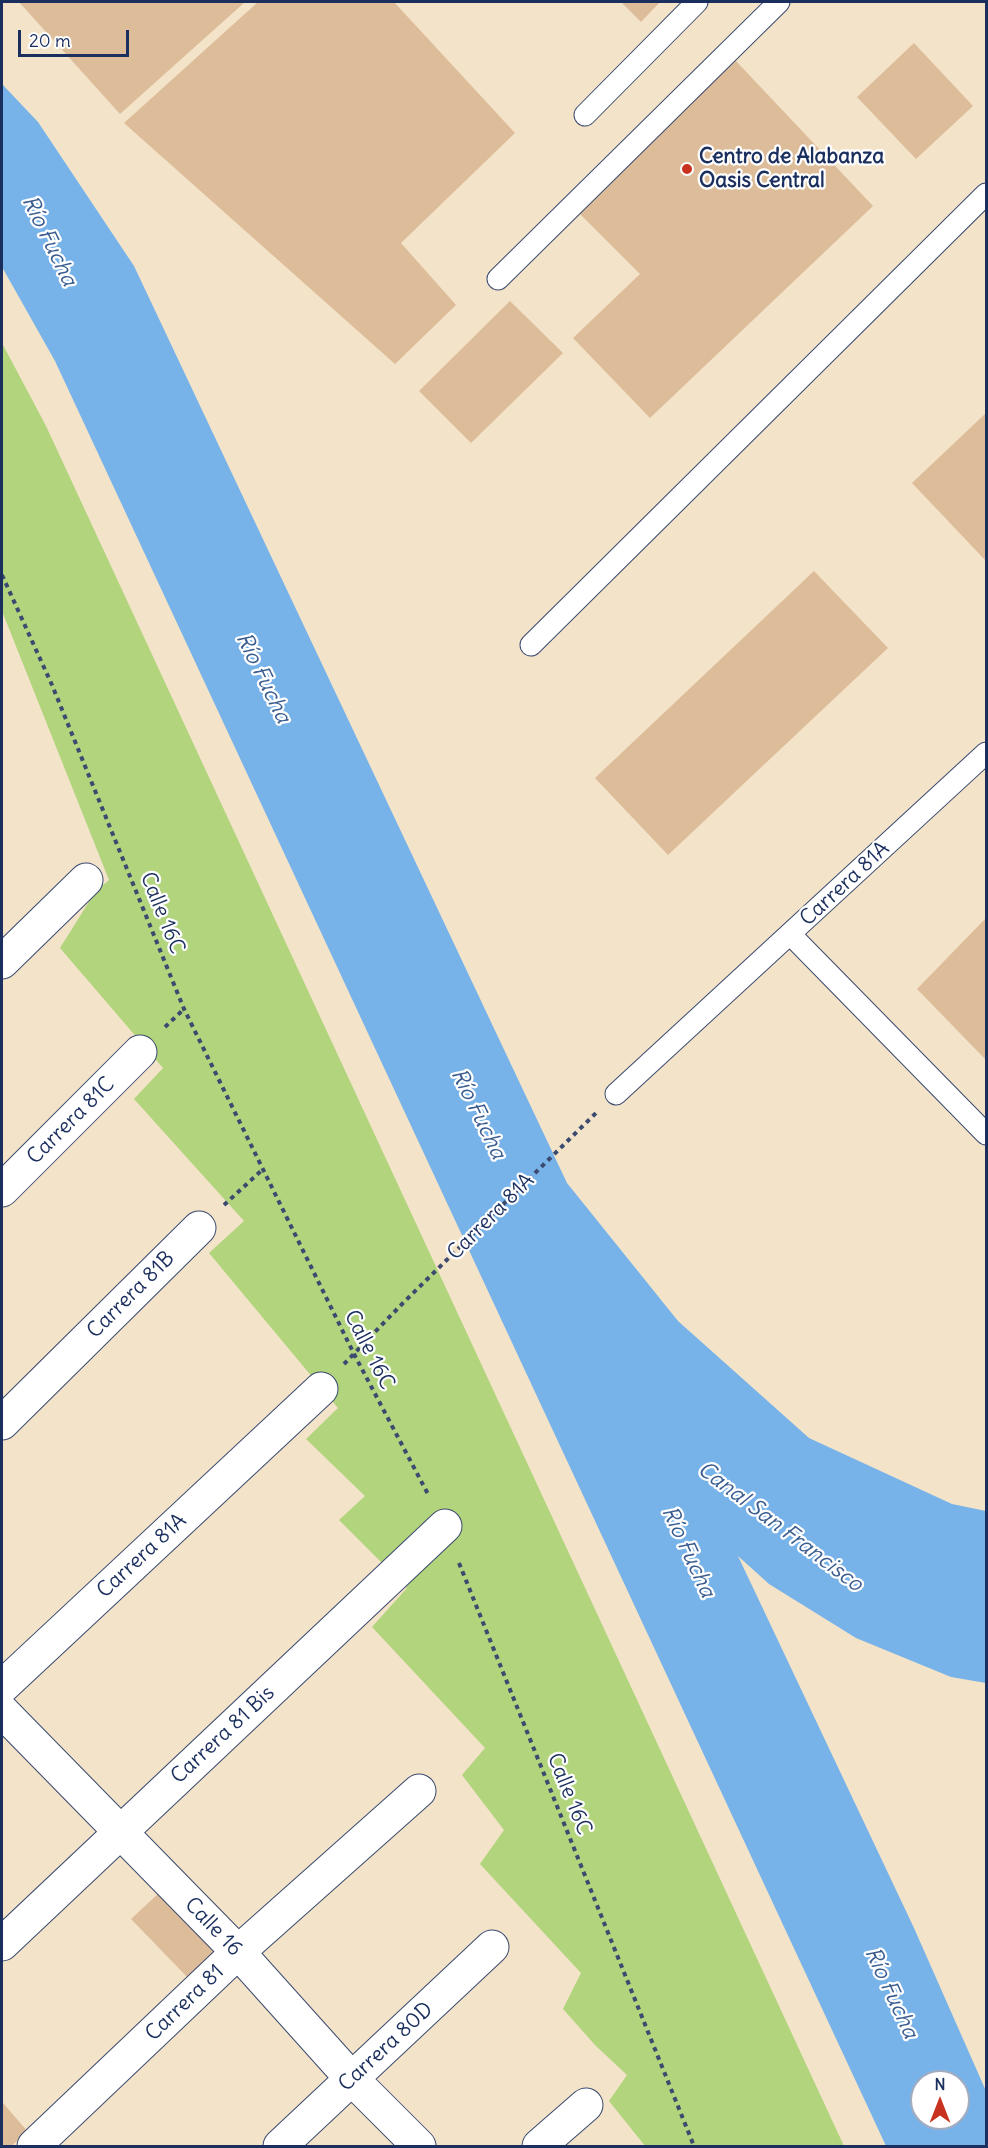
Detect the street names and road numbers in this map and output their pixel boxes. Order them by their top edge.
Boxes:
street label: Carrera 81A [795,836,895,932]
street label: Calle 16C [134,869,190,957]
street label: Carrera 81C [22,1072,120,1170]
street label: Carrera 81A [442,1168,540,1266]
street label: Carrera 81B [82,1246,180,1344]
street label: Calle 16C [338,1306,400,1394]
street label: Carrera 81A [92,1508,192,1604]
street label: Carrera 81 Bis [166,1681,280,1789]
street label: Calle 16C [541,1750,597,1838]
street label: Calle 16 [179,1892,247,1962]
street label: Carrera 81 [141,1959,229,2047]
street label: Carrera 80D [334,1997,438,2097]

